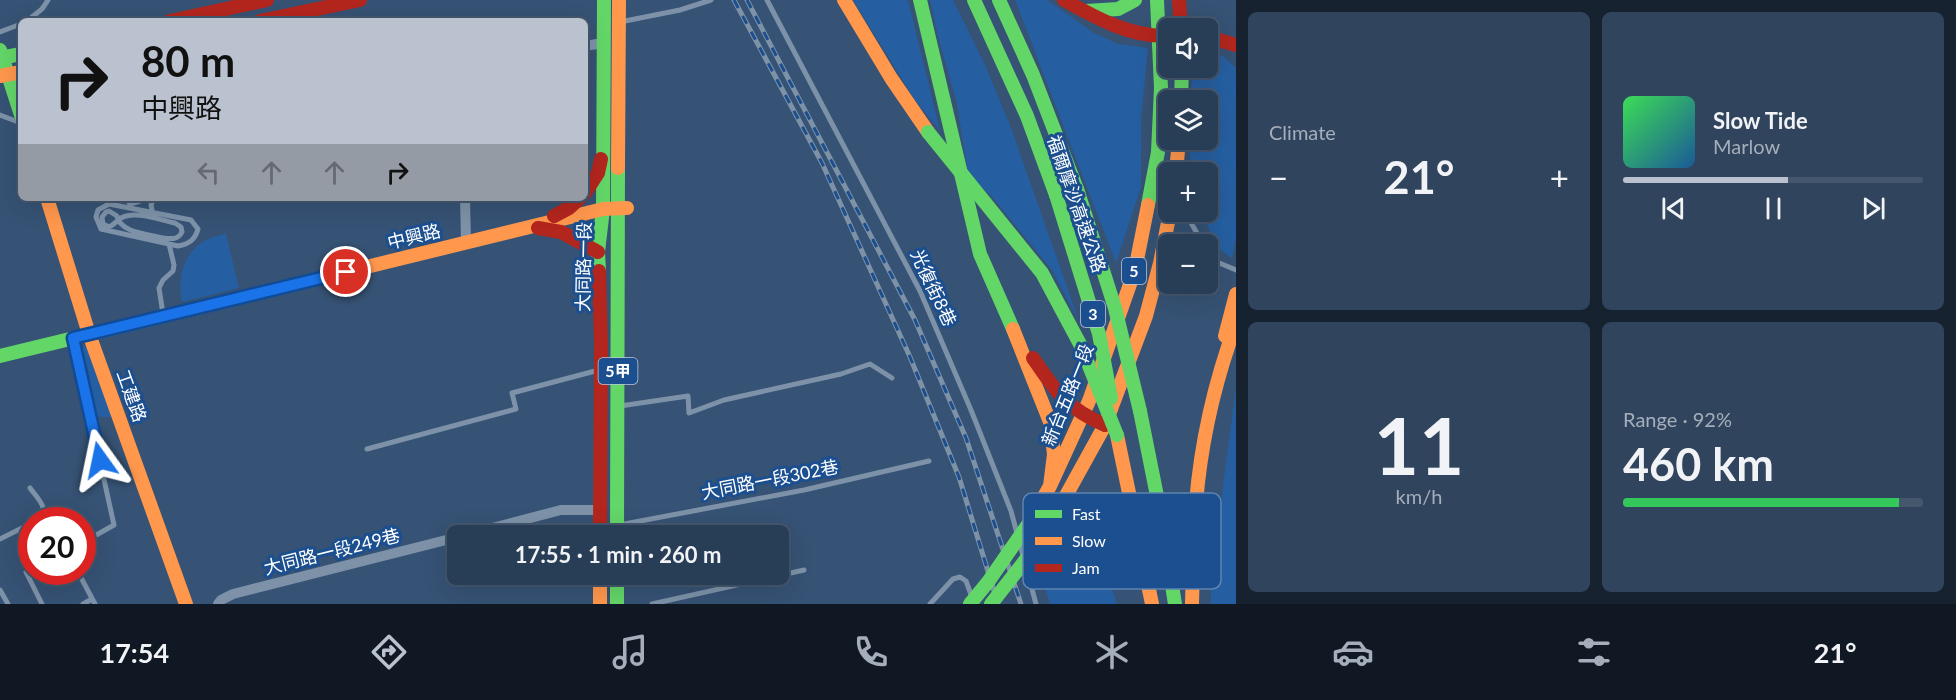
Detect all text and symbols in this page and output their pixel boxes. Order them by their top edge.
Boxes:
map controls [1158,18,1218,294]
button: sound [1158,18,1218,78]
text: 80 m [141,36,235,86]
icon: right [42,42,120,120]
button: layers [1158,90,1218,150]
text: 中興路 [141,91,222,124]
text: Slow Tide [1713,107,1808,134]
text: Climate [1269,120,1336,144]
street label: 福爾摩沙高速公路 [1043,132,1111,275]
text: Marlow [1713,134,1780,158]
text: 21° [1384,150,1454,204]
icon: left [192,156,225,189]
icon: ahead [255,156,288,189]
icon: ahead [318,156,351,189]
icon: right [381,156,414,189]
text: − [1269,157,1288,197]
text: + [1550,157,1569,197]
button: + [1158,162,1218,222]
icon: previous [1657,192,1690,225]
icon: pause [1757,192,1790,225]
icon: next [1857,192,1890,225]
street label: 中興路 [385,219,443,253]
street label: 大同路一段 [571,222,595,312]
button: − [1158,234,1218,294]
pin [320,246,371,297]
street label: 光復街8巷 [907,246,961,330]
icon: arrive [329,255,362,288]
road number: 5 [1122,258,1146,284]
road number: 3 [1081,301,1105,327]
street label: 新台五路一段 [1037,340,1098,449]
road number: 5甲 [598,358,638,384]
street label: 工建路 [112,367,152,425]
text: 11 [1374,398,1464,492]
text: Range · 92% [1623,407,1732,431]
position arrow [68,428,132,492]
text: 460 km [1623,437,1774,491]
street label: 大同路一段302巷 [699,455,840,503]
text: km/h [1396,484,1442,508]
legend [1023,493,1221,589]
text: Fast [1072,504,1101,523]
speed limit sign: 20 [18,507,96,585]
street label: 大同路一段249巷 [262,524,402,579]
text: Slow [1072,531,1106,550]
text: 17:55 · 1 min · 260 m [515,541,721,568]
text: Jam [1072,558,1100,577]
icon: directions [368,631,410,673]
icon: music [609,631,651,673]
icon: phone [850,631,892,673]
icon: climate [1091,631,1133,673]
icon: car [1332,631,1374,673]
icon: filters [1573,631,1615,673]
text: 17:54 [99,636,169,669]
text: 21° [1814,636,1856,669]

